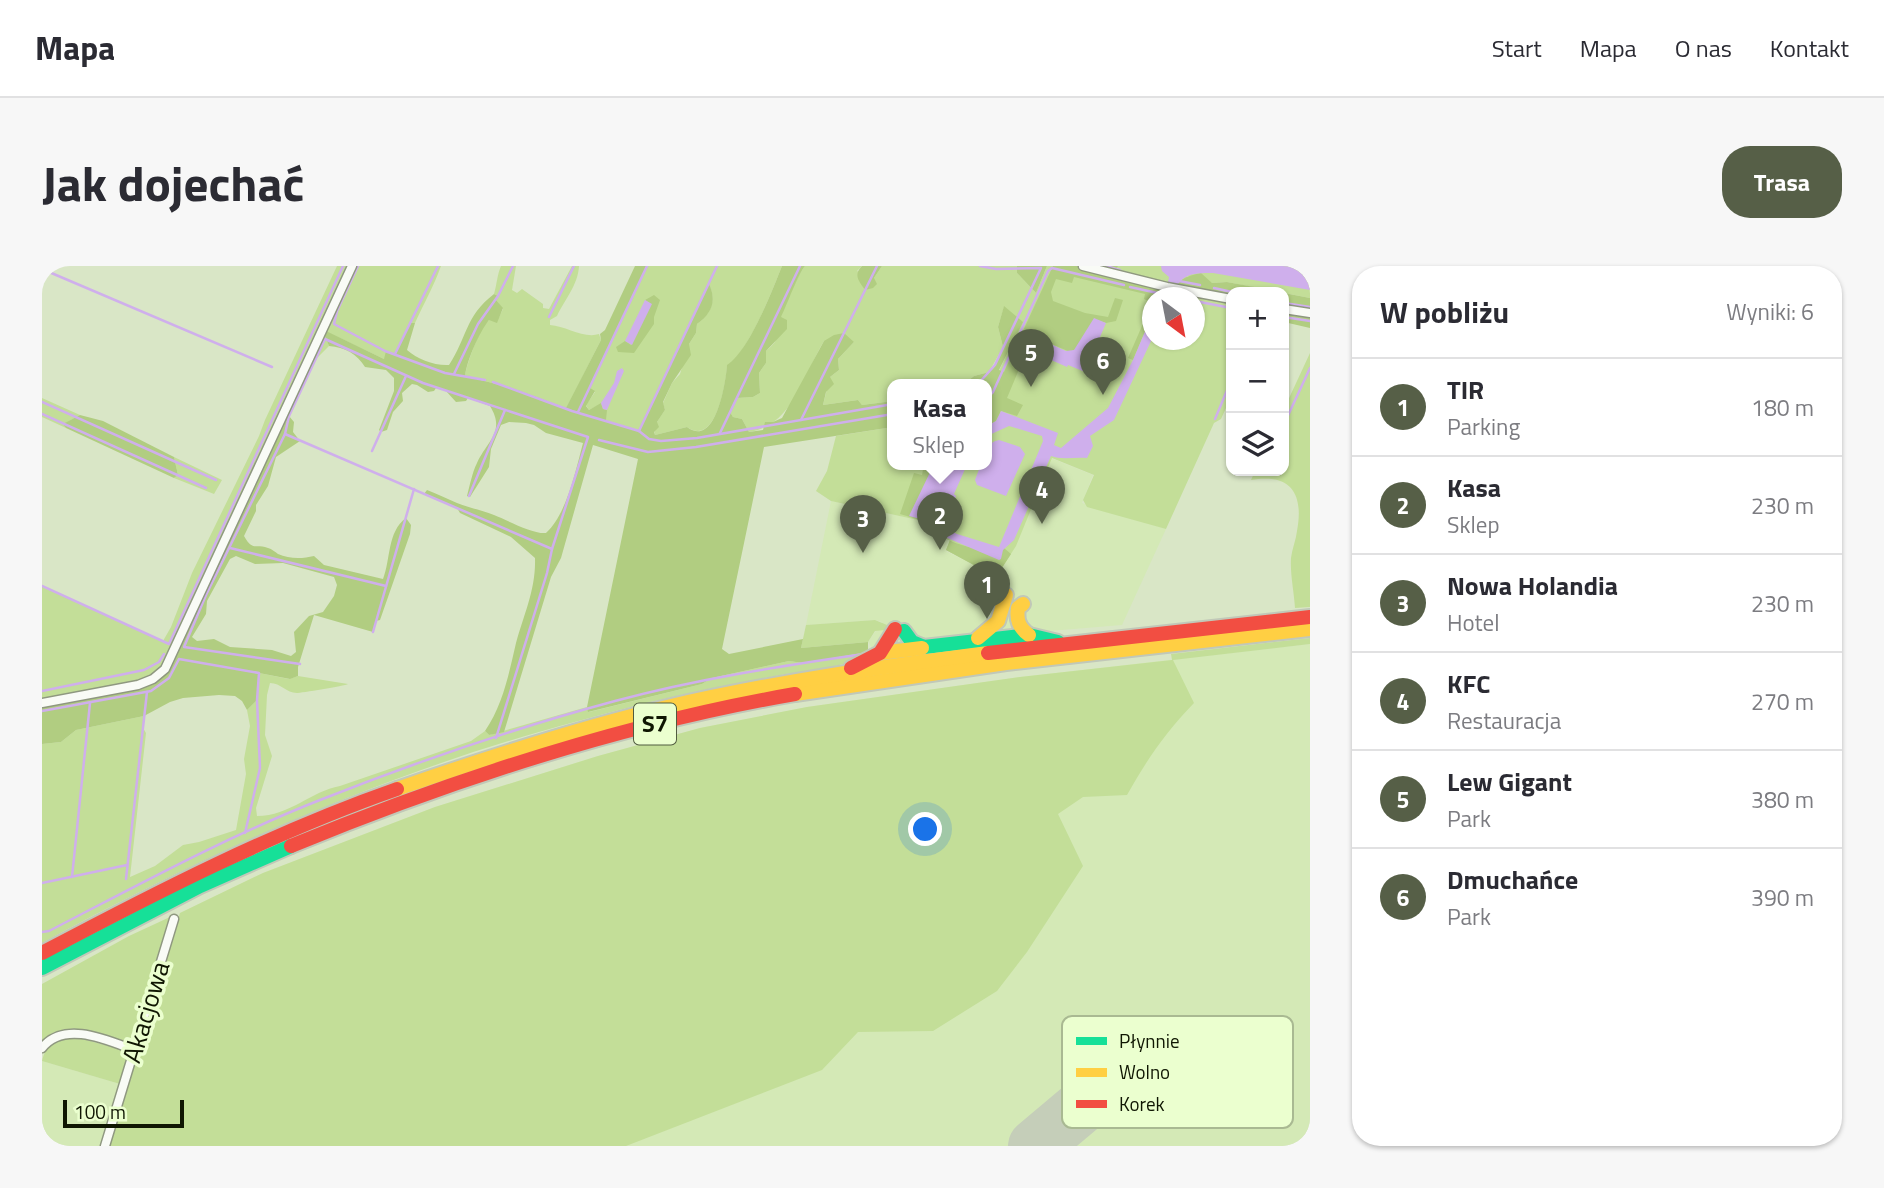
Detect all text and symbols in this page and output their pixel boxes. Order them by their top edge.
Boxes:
text: Mapa [35,23,115,73]
text: Start [1492,30,1542,66]
text: Mapa [1580,30,1637,66]
text: O nas [1675,30,1732,66]
text: Kontakt [1770,30,1849,66]
text: Jak dojechać [42,145,304,220]
button: Trasa [1722,146,1842,218]
north arrow [1142,287,1205,350]
map controls [1226,287,1289,476]
button: + [1226,287,1289,350]
text: W pobliżu [1380,289,1509,335]
text: Wyniki: 6 [1726,294,1814,329]
pin: 5 [1008,329,1054,387]
pin: 6 [1080,337,1126,395]
button: − [1226,350,1289,413]
text: TIR [1447,370,1484,409]
popup [887,379,992,470]
text: Kasa [912,388,967,427]
text: 1 [1397,390,1409,425]
text: 180 m [1751,390,1814,425]
text: Parking [1447,409,1520,444]
button: layers [1226,413,1289,476]
text: Sklep [912,427,965,462]
pin: 4 [1019,466,1065,524]
text: Kasa [1447,468,1501,507]
text: 2 [1397,488,1409,523]
text: 230 m [1751,488,1814,523]
pin: 2 [917,492,963,550]
pin: 3 [840,495,886,553]
text: Sklep [1447,507,1500,542]
pin: 1 [964,561,1010,619]
text: Nowa Holandia [1447,566,1618,605]
text: 3 [1397,586,1409,621]
text: 230 m [1751,586,1814,621]
text: Hotel [1447,605,1499,640]
text: KFC [1447,664,1490,703]
text: 4 [1397,684,1409,719]
text: 270 m [1751,684,1814,719]
text: Restauracja [1447,703,1561,738]
road number: S7 [634,704,676,744]
text: Lew Gigant [1447,762,1572,801]
text: 5 [1397,782,1409,817]
text: 380 m [1751,782,1814,817]
text: Park [1447,801,1491,836]
your location [908,812,942,846]
text: Dmuchańce [1447,860,1578,899]
text: 6 [1397,880,1409,915]
text: 390 m [1751,880,1814,915]
text: Park [1447,899,1491,934]
street label: Akacjowa [112,956,179,1067]
legend [1062,1016,1293,1128]
text: Płynnie [1119,1026,1180,1055]
text: Wolno [1119,1057,1170,1086]
text: Korek [1119,1089,1165,1118]
scale bar [63,1097,184,1129]
text: 100 m [74,1097,126,1126]

